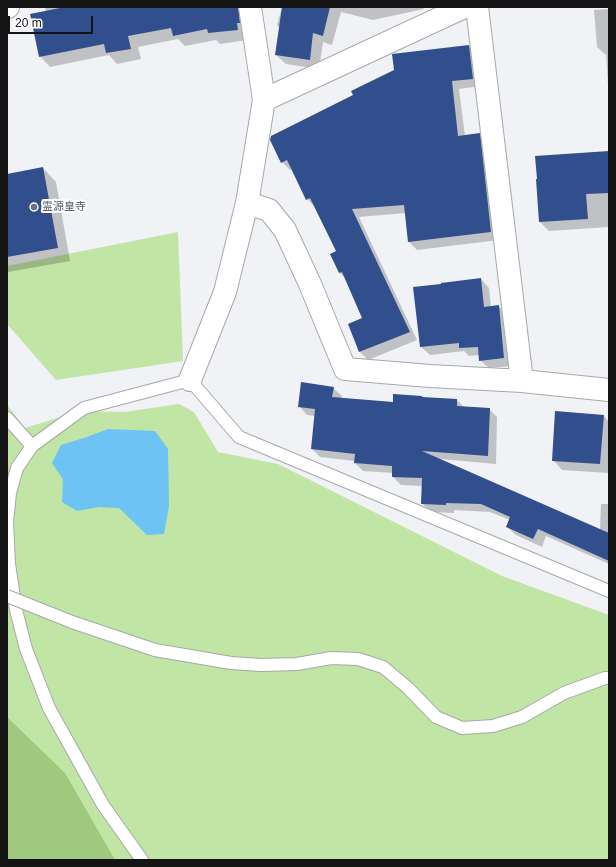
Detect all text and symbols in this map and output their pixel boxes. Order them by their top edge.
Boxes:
scale bar [10,8,95,34]
text: 20 m [15,16,42,30]
place label: 霊源皇寺 [42,200,86,214]
marker: 霊源皇寺 [29,202,39,212]

